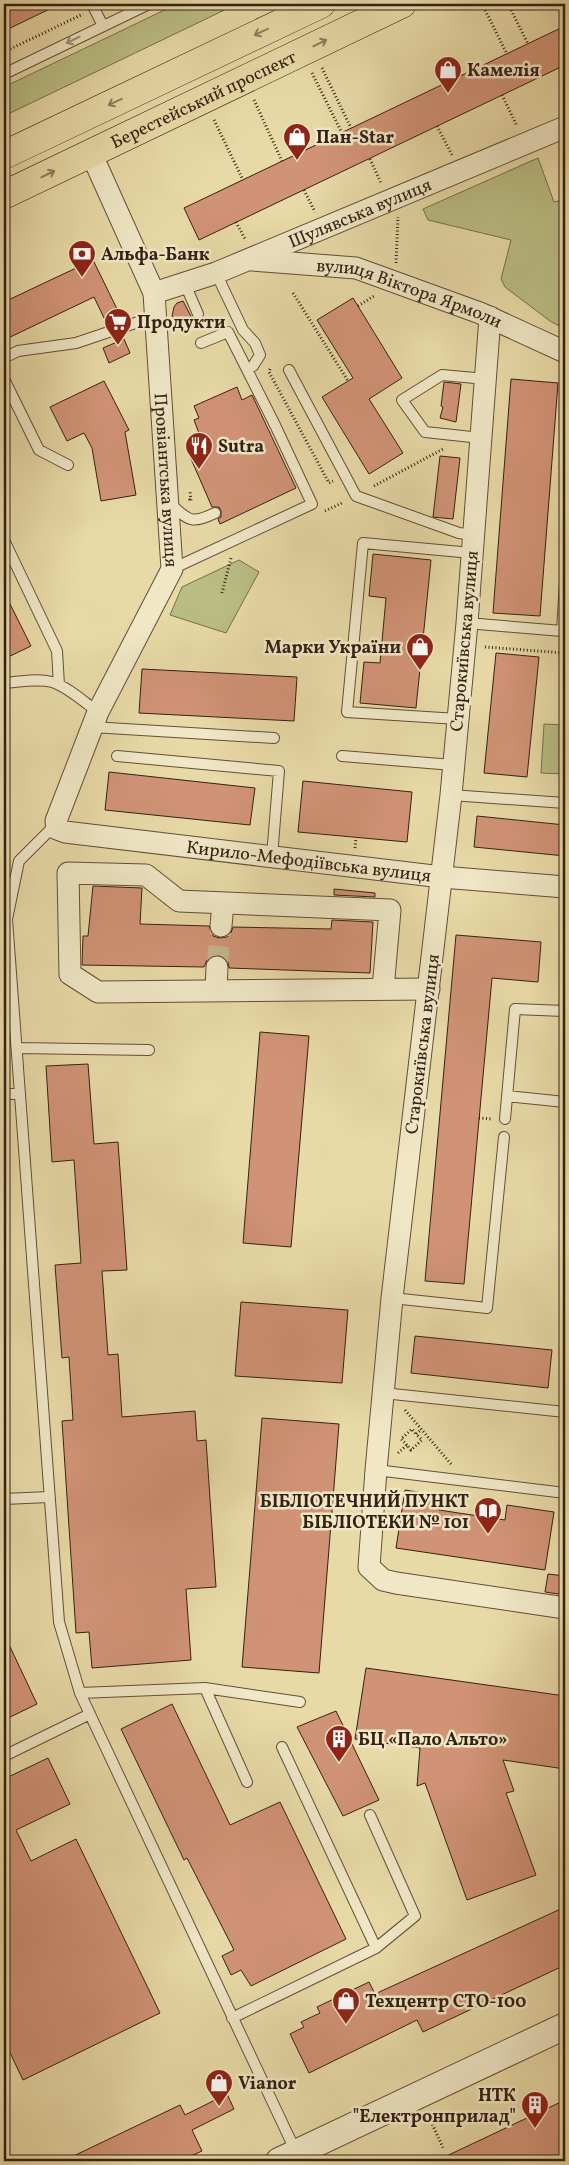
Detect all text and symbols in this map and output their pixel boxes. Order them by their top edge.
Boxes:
one-way arrow [254,27,269,37]
one-way arrow [66,36,81,45]
one-way arrow [313,38,328,48]
street label: Берестейський проспект [107,46,301,156]
shop icon: Камелія [433,55,463,94]
place label: Камелія [467,59,540,84]
one-way arrow [108,98,123,107]
shop icon: Пан-Star [282,122,312,161]
place label: Пан-Star [316,126,395,151]
one-way arrow [40,168,55,178]
street label: Шулявська вулиця [285,173,436,255]
bank icon: Альфа-Банк [67,239,97,278]
place label: Альфа-Банк [101,243,210,268]
street label: вулиця Віктора Ярмоли [315,254,506,335]
supermarket icon: Продукти [103,307,133,346]
place label: Продукти [137,311,226,336]
street label: Провіантська вулиця [147,392,183,568]
restaurant icon: Sutra [184,431,214,470]
place label: Sutra [218,435,264,460]
street label: Старокиївська вулиця [445,550,486,733]
shop icon: Марки України [405,632,435,671]
place label: Марки України [264,636,401,661]
street label: Кирило-Мефодіївська вулиця [185,836,432,890]
street label: Старокиївська вулиця [400,953,447,1136]
place label: БІБЛІОТЕЧНИЙ ПУНКТ БІБЛІОТЕКИ № 101 [260,1489,469,1536]
library icon: БІБЛІОТЕЧНИЙ ПУНКТ БІБЛІОТЕКИ № 101 [473,1496,503,1535]
building icon: БЦ «Пало Альто» [324,1724,354,1763]
place label: БЦ «Пало Альто» [358,1728,508,1753]
shop icon: Техцентр СТО-100 [331,1986,361,2025]
place label: Техцентр СТО-100 [365,1990,526,2015]
shop icon: Vianor [204,2068,234,2107]
place label: Vianor [238,2072,297,2097]
place label: НТК "Електронприлад" [352,2084,516,2130]
building icon: НТК "Електронприлад" [520,2090,550,2129]

